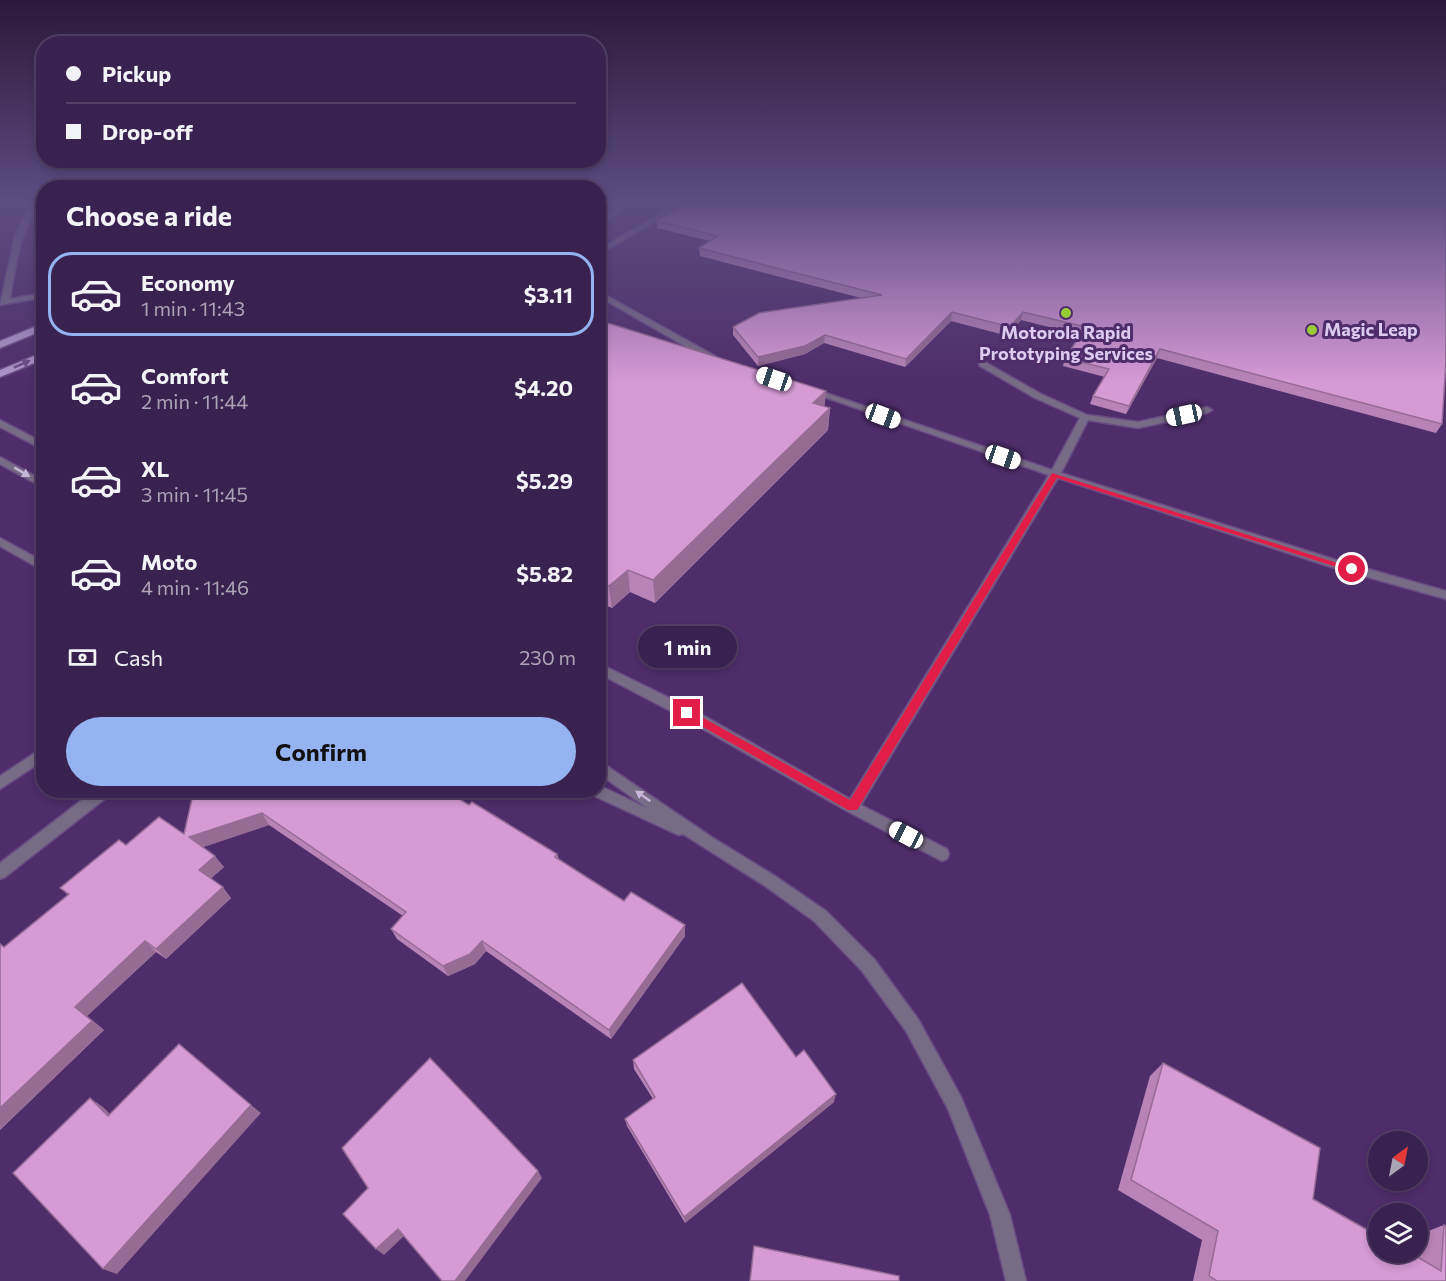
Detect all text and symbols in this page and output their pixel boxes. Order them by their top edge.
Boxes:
text: Pickup [102,60,171,87]
text: Drop-off [102,118,193,145]
text: Choose a ride [66,199,232,232]
icon: car [69,267,123,321]
text: Economy [141,269,235,296]
text: $3.11 [524,281,573,308]
text: 1 min · 11:43 [141,296,245,320]
marker: Motorola Rapid Prototyping Services [1059,306,1073,320]
place label: Magic Leap [1324,318,1418,340]
place label: Motorola Rapid Prototyping Services [979,321,1153,364]
marker: Magic Leap [1305,323,1319,337]
one-way arrow [13,360,30,369]
icon: car [69,360,123,414]
text: Comfort [141,362,229,389]
car [754,365,794,393]
text: $4.20 [514,374,573,401]
text: 2 min · 11:44 [141,389,248,413]
car [863,401,903,431]
car [1165,402,1203,428]
car [983,443,1023,471]
icon: car [69,453,123,507]
text: XL [141,455,169,482]
one-way arrow [14,467,30,478]
text: $5.29 [516,467,573,494]
text: 3 min · 11:45 [141,482,248,506]
icon: car [69,546,123,600]
text: Moto [141,548,197,575]
route start [1338,555,1365,582]
text: $5.82 [516,560,573,587]
text: 4 min · 11:46 [141,575,249,599]
callout: 1 min [638,626,736,668]
text: 1 min [664,635,711,659]
icon: cash [66,641,99,674]
text: Cash [114,644,163,671]
text: 230 m [519,645,576,669]
route end [673,699,700,726]
button: Confirm [66,717,576,786]
one-way arrow [635,791,650,803]
car [886,819,926,851]
north arrow [1368,1131,1428,1191]
map controls [1368,1131,1428,1263]
button: layers [1368,1203,1428,1263]

